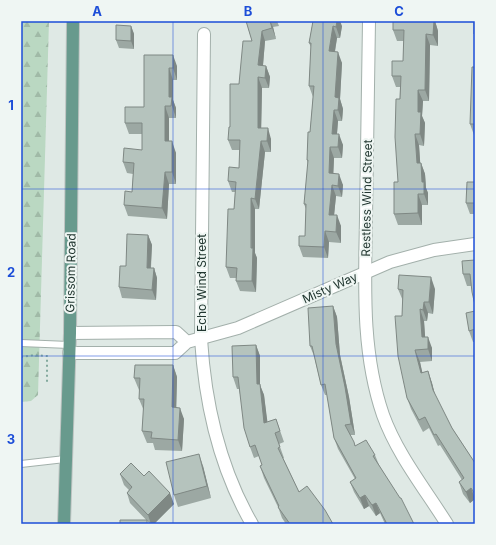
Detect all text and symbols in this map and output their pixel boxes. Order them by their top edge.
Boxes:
text: A [92,3,102,19]
text: B [244,3,253,19]
text: C [394,3,404,19]
text: 1 [8,97,14,113]
street label: Restless Wind Street [358,139,375,257]
street label: Grissom Road [62,233,79,313]
street label: Echo Wind Street [194,234,209,332]
text: 2 [7,264,15,280]
street label: Misty Way [300,269,360,306]
text: 3 [7,431,15,447]

